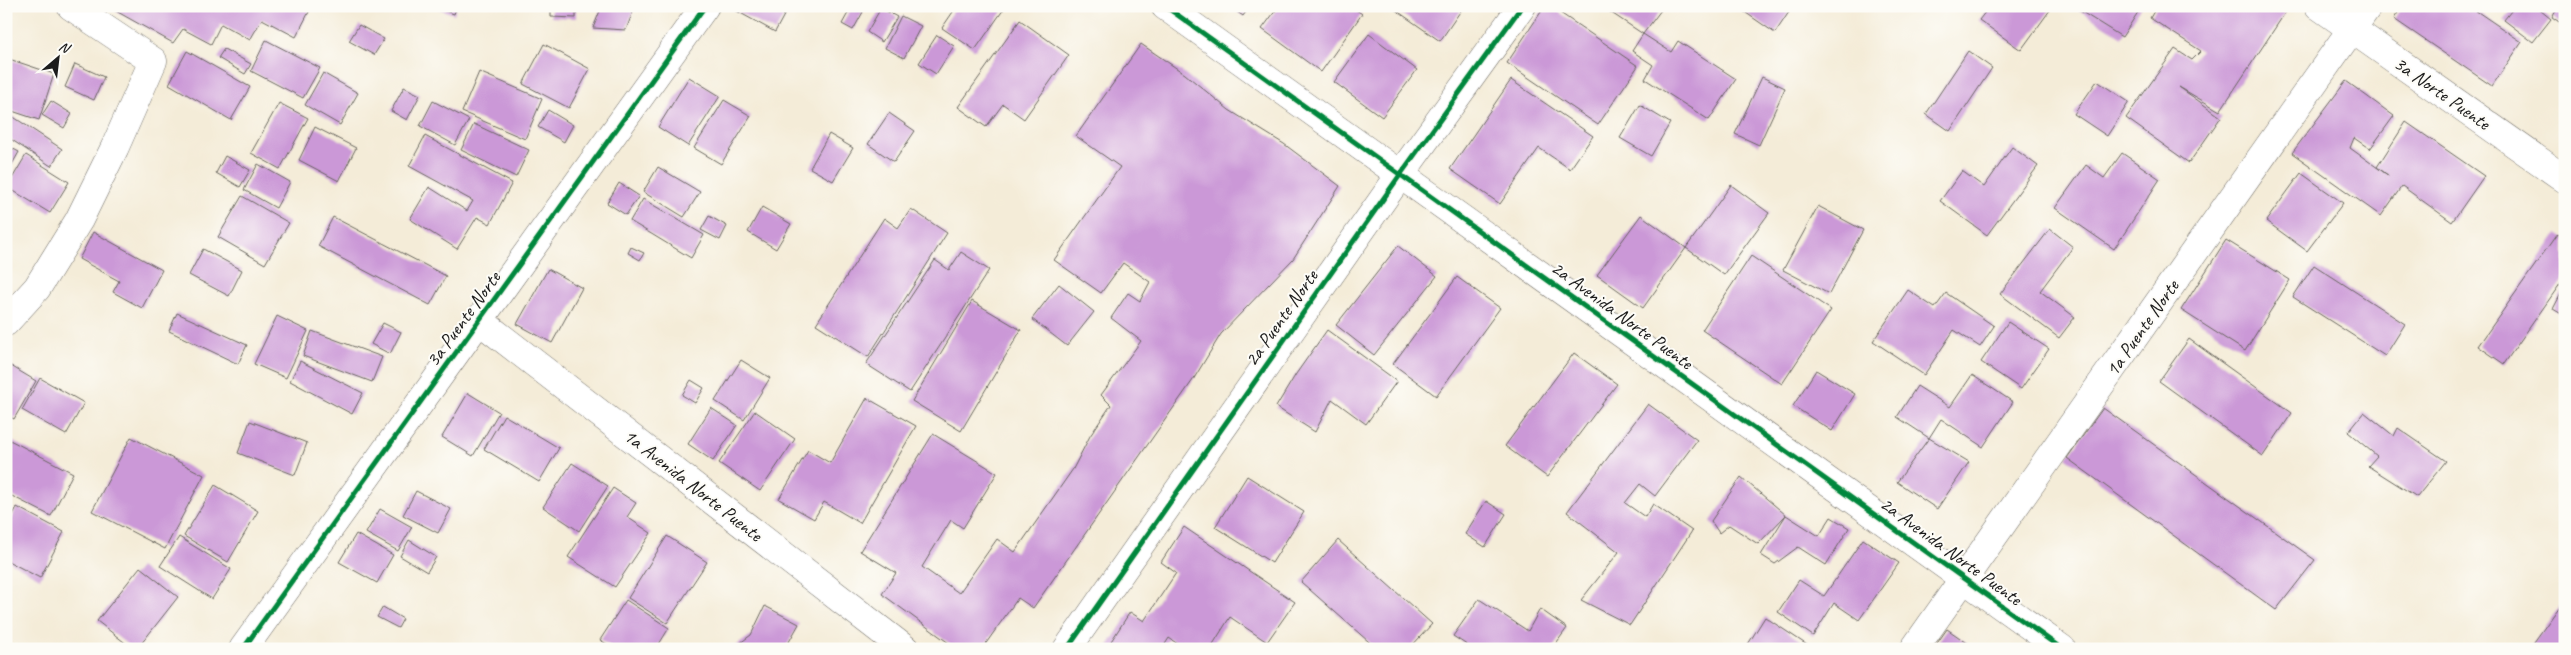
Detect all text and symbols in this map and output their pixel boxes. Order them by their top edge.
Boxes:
north arrow [32,32,82,82]
text: N [56,37,74,58]
street label: 3a Norte Puente [2389,51,2496,136]
street label: 2a Avenida Norte Puente [1546,255,1699,376]
street label: 2a Puente Norte [1239,264,1324,371]
street label: 3a Puente Norte [420,265,507,372]
street label: 1a Puente Norte [2100,274,2185,381]
street label: 1a Avenida Norte Puente [619,423,768,548]
street label: 2a Avenida Norte Puente [1875,491,2028,612]

